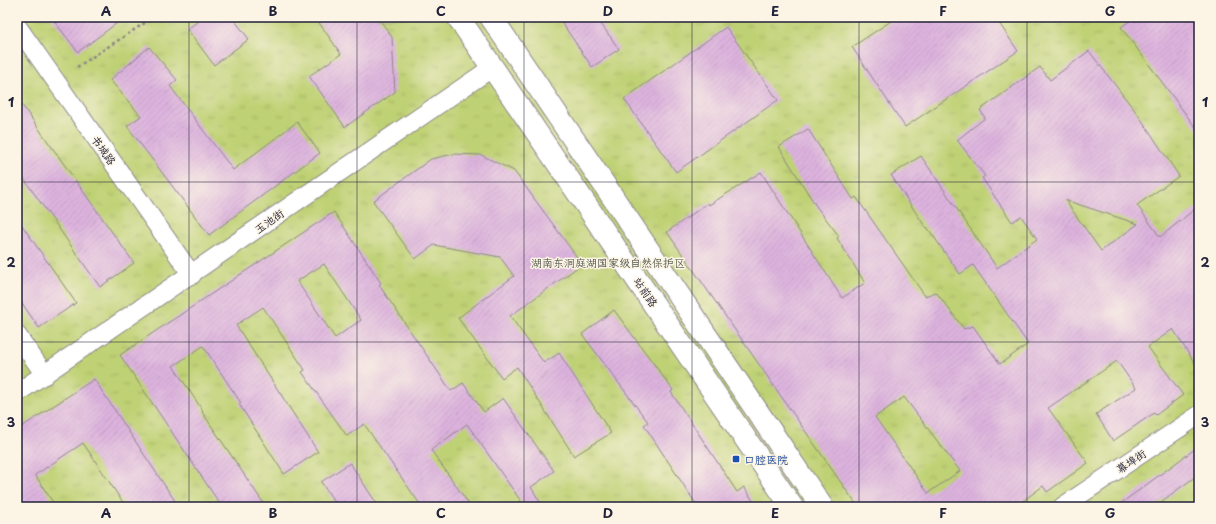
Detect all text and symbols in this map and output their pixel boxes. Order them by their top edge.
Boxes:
text: A [101,1,111,20]
text: B [269,1,278,20]
text: C [436,1,446,20]
text: D [603,1,613,20]
text: E [771,1,779,20]
text: F [939,1,947,20]
text: G [1105,1,1115,20]
text: 1 [8,92,14,111]
text: 1 [1202,92,1208,111]
street label: 书城路 [88,132,120,168]
street label: 玉池街 [251,204,288,237]
text: 2 [6,252,16,271]
text: 2 [1200,252,1210,271]
park label: 湖南东洞庭湖国家级自然保护区 [531,254,685,271]
street label: 站前路 [630,274,662,310]
text: 3 [7,412,16,431]
text: 3 [1201,412,1210,431]
street label: 幕埠街 [1113,444,1150,477]
place label: 口腔医院 [744,451,788,468]
marker: 口腔医院 [731,454,741,464]
text: A [101,503,111,522]
text: B [269,503,278,522]
text: C [436,503,446,522]
text: D [603,503,613,522]
text: E [771,503,779,522]
text: F [939,503,947,522]
text: G [1105,503,1115,522]

